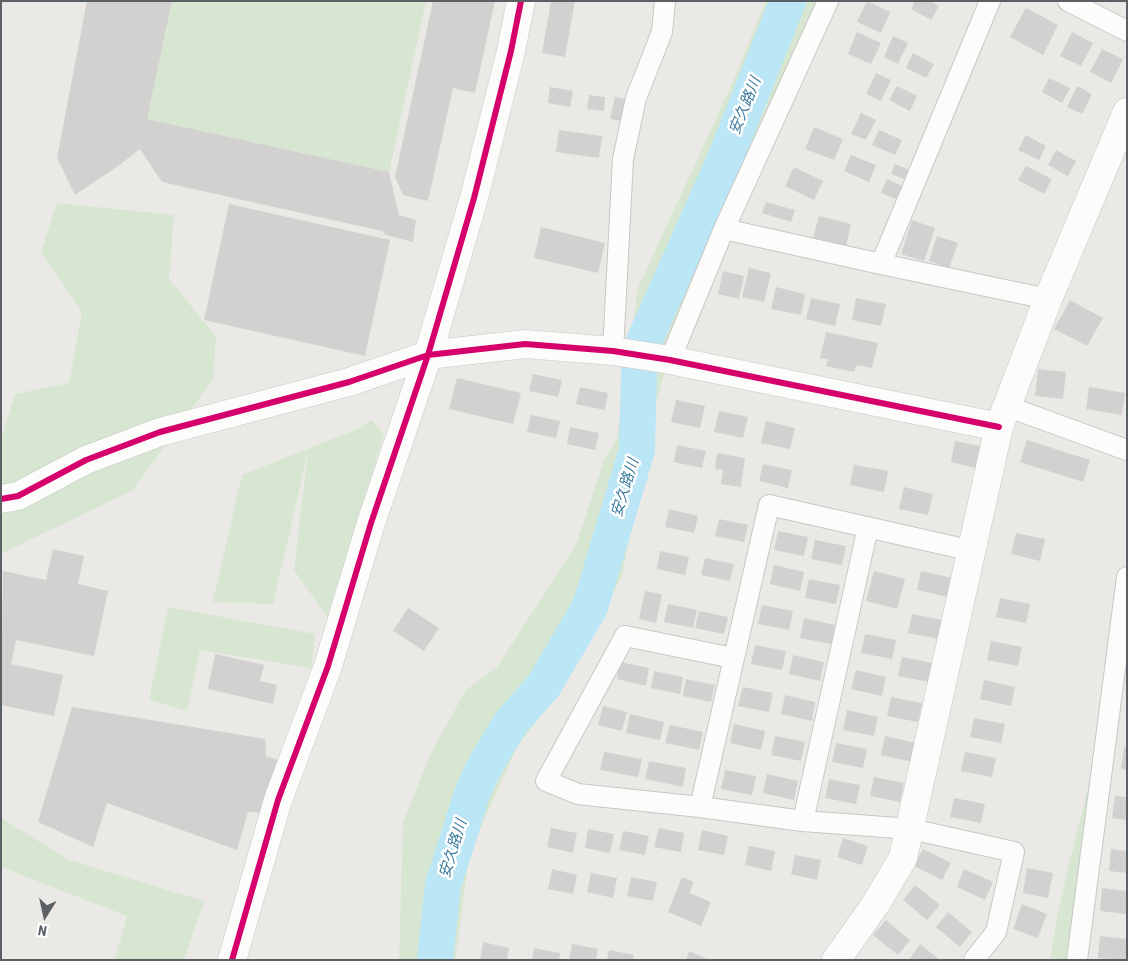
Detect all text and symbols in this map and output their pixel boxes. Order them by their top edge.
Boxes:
water label: 安久路川 [726,75,766,137]
water label: 安久路川 [609,457,643,519]
water label: 安久路川 [437,818,471,880]
north arrow [20,891,70,941]
text: N [37,922,48,939]

